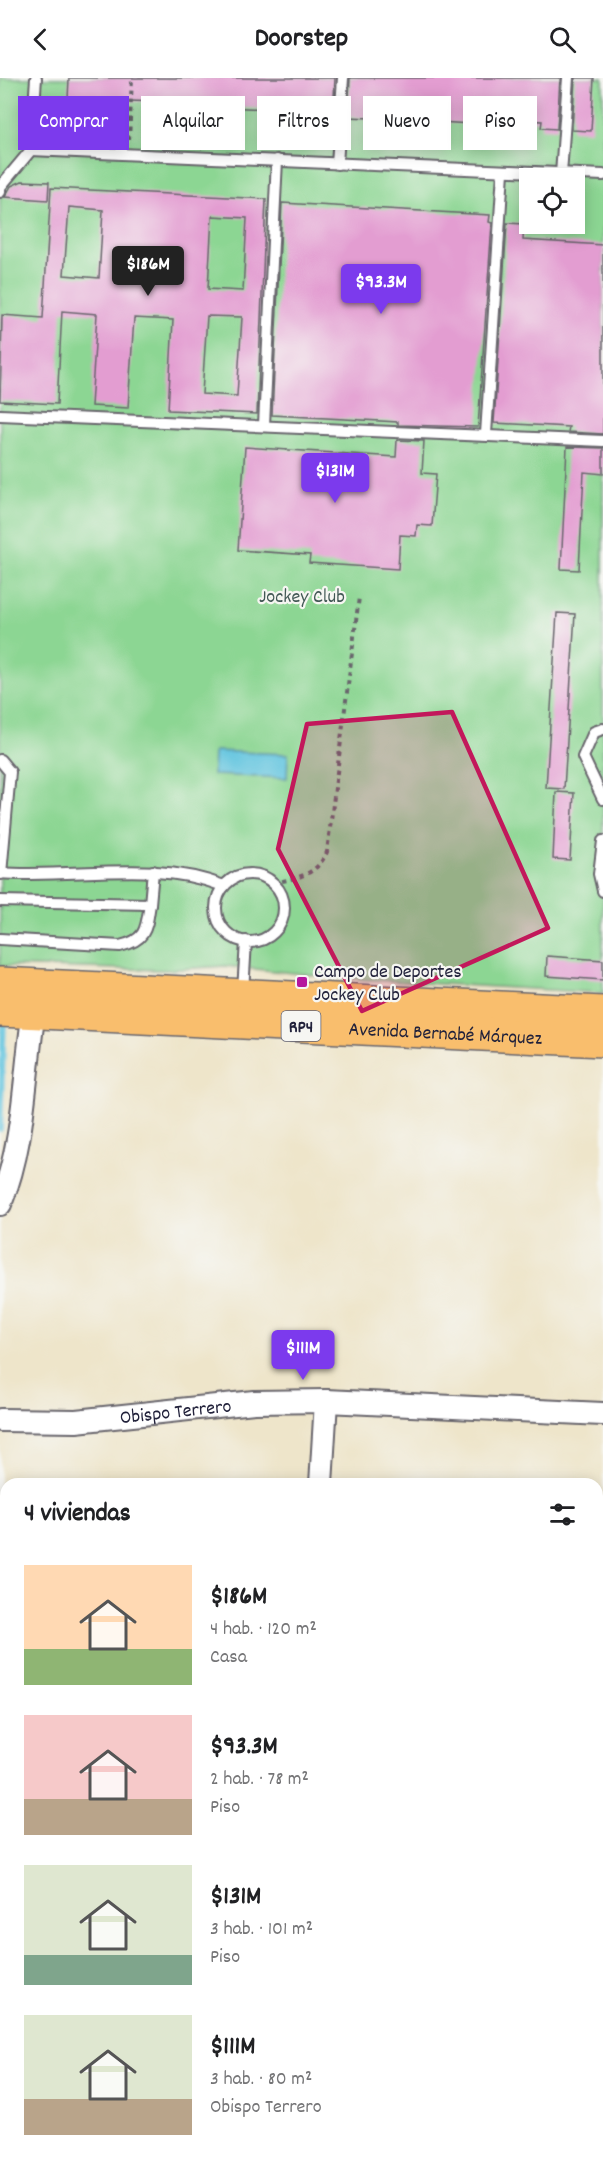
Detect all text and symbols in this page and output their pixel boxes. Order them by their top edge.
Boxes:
text: Doorstep [255,20,348,59]
icon: back [24,23,57,56]
icon: search [546,23,579,56]
chip: Comprar [18,96,129,150]
chip: Alquilar [141,96,245,150]
chip: Filtros [257,96,351,150]
chip: Nuevo [363,96,451,150]
chip: Piso [463,96,537,150]
map controls [519,168,585,234]
button: locate [519,168,585,234]
pin: $186M [106,246,190,297]
text: $186M [126,251,170,279]
pin: $93.3M [332,264,430,315]
text: $93.3M [355,269,407,297]
pin: $131M [293,453,377,504]
text: $131M [315,458,355,486]
park label: Jockey Club [259,584,345,612]
place label: Campo de Deportes Jockey Club [314,959,462,1010]
marker: Campo de Deportes Jockey Club [295,975,309,989]
road number: RP4 [282,1011,320,1041]
street label: Avenida Bernabé Márquez [348,1016,543,1054]
pin: $111M [261,1330,345,1381]
text: $111M [286,1335,321,1363]
street label: Obispo Terrero [119,1394,233,1433]
text: 4 viviendas [24,1496,131,1533]
icon: filters [546,1498,579,1531]
text: $186M [210,1579,267,1616]
icon: home [72,1589,144,1661]
text: 4 hab. · 120 m² [210,1616,317,1644]
text: Casa [210,1644,247,1672]
text: $93.3M [210,1729,278,1766]
icon: home [72,1739,144,1811]
text: 2 hab. · 78 m² [210,1766,309,1794]
text: Piso [210,1794,240,1822]
text: $131M [210,1879,261,1916]
icon: home [72,1889,144,1961]
text: 3 hab. · 101 m² [210,1916,313,1944]
text: Piso [210,1944,240,1972]
text: $111M [210,2029,256,2066]
icon: home [72,2039,144,2111]
text: 3 hab. · 80 m² [210,2066,312,2094]
text: Obispo Terrero [210,2094,322,2122]

